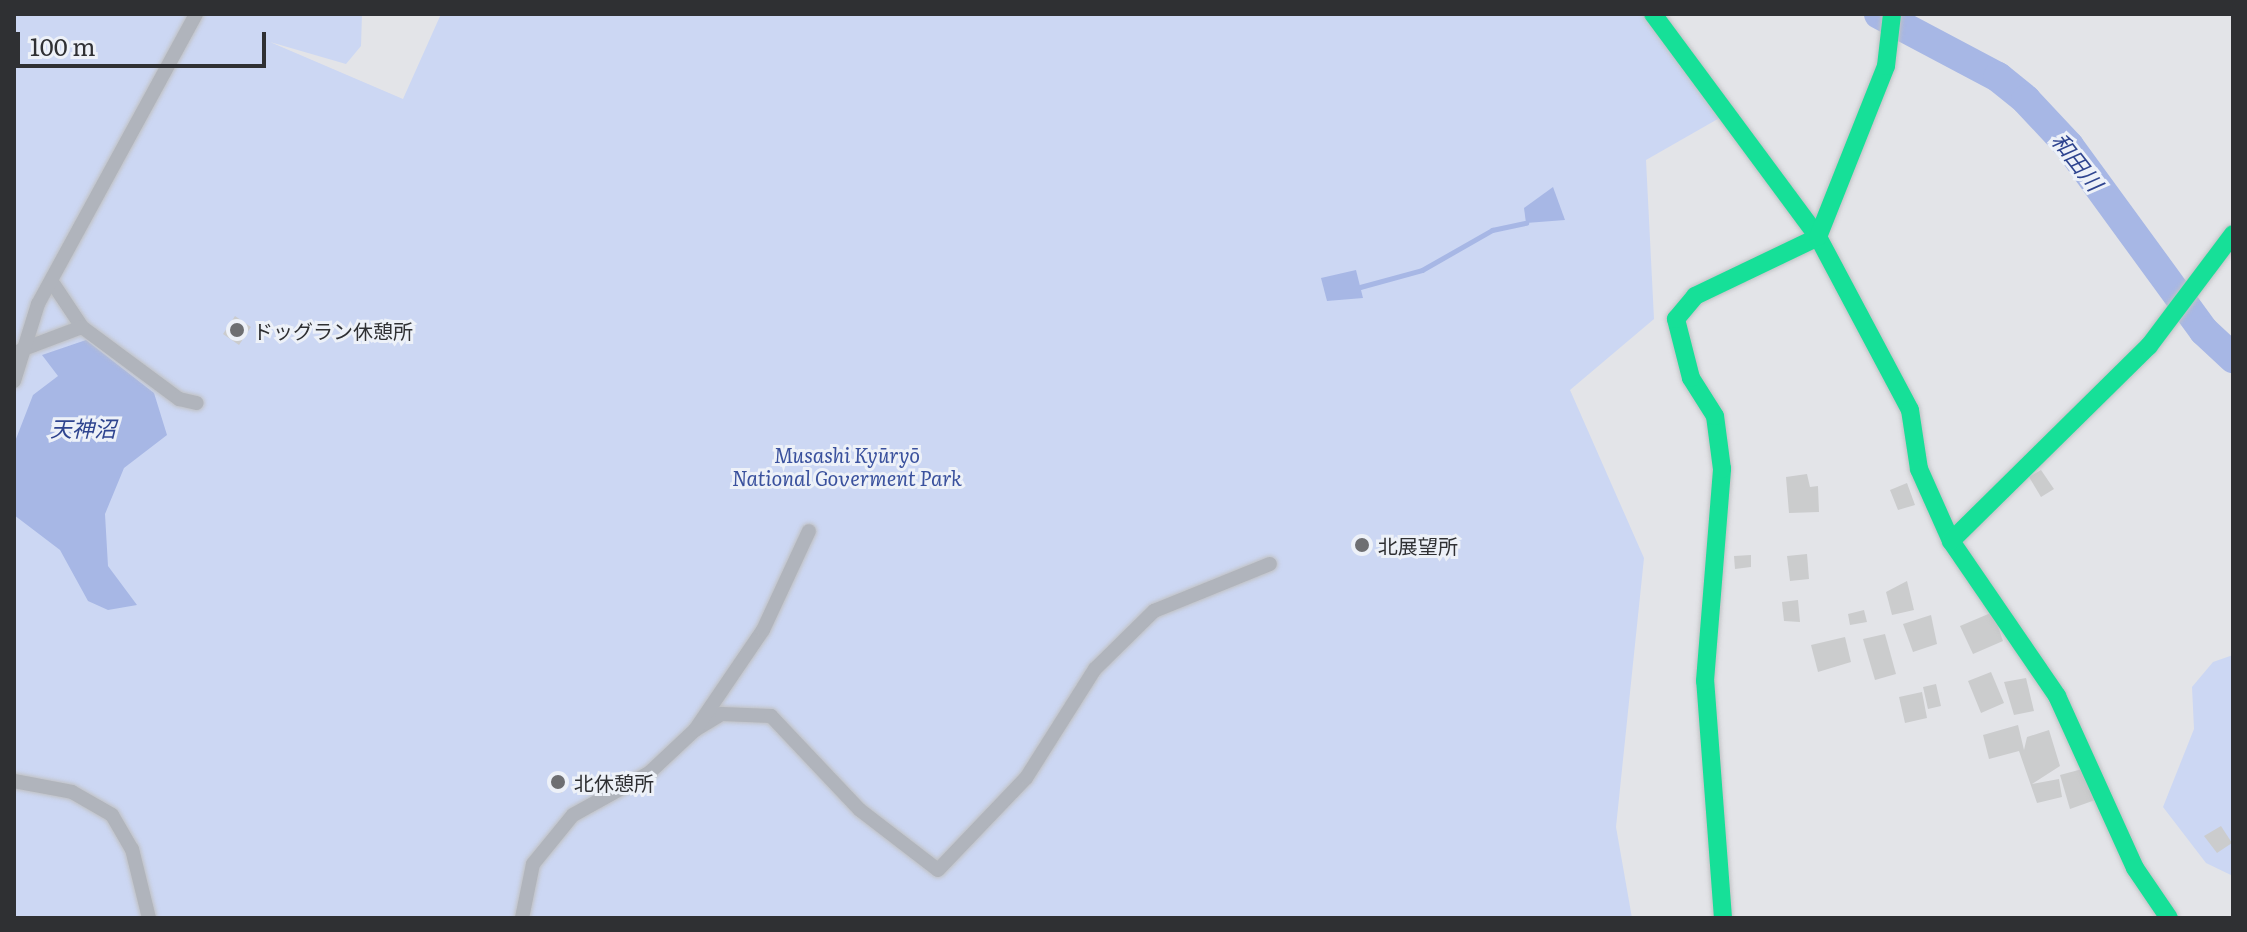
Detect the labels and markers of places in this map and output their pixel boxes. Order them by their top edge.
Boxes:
place label: ドッグラン休憩所 [253,318,413,342]
marker: ドッグラン休憩所 [228,321,246,339]
place label: 北展望所 [1378,533,1458,557]
marker: 北展望所 [1353,536,1371,554]
place label: 北休憩所 [574,770,654,794]
marker: 北休憩所 [549,773,567,791]

